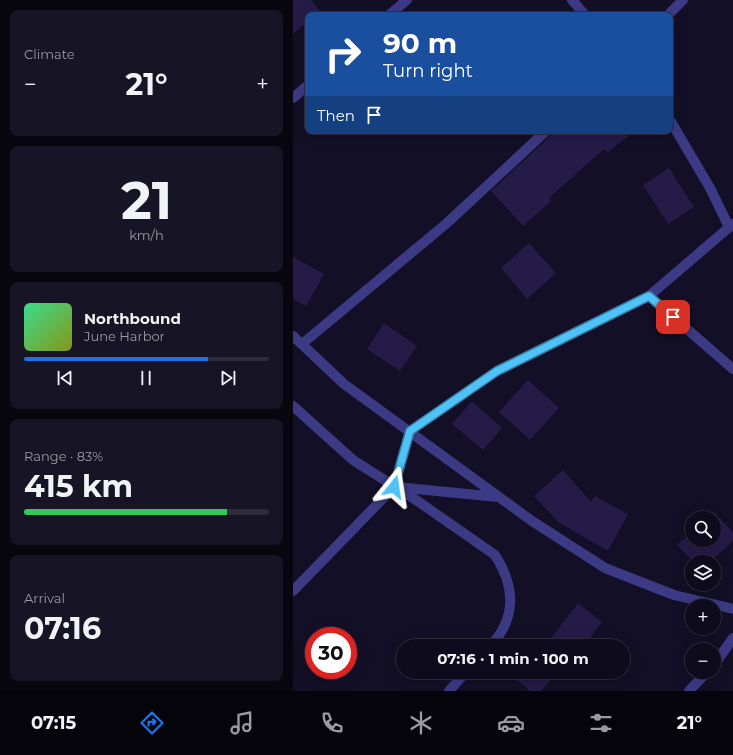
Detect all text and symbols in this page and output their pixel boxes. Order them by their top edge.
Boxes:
text: 90 m [383,26,457,60]
icon: right [317,28,369,80]
text: Climate [24,46,75,62]
text: Turn right [383,60,473,82]
text: 21° [126,66,168,103]
text: − [24,71,37,98]
text: + [256,71,269,98]
icon: arrive [363,104,385,126]
text: Then [317,106,355,125]
text: 21 [121,169,172,232]
text: km/h [129,227,164,243]
pin [656,300,690,334]
icon: arrive [662,306,684,328]
text: Northbound [84,309,181,328]
text: June Harbor [84,328,165,344]
icon: previous [54,367,76,389]
icon: pause [135,367,157,389]
icon: next [217,367,239,389]
text: Range · 83% [24,448,103,464]
position arrow [373,466,415,508]
text: 415 km [24,468,133,505]
map controls [685,511,721,679]
button: search [685,511,721,547]
button: layers [685,555,721,591]
text: Arrival [24,590,65,606]
button: + [685,599,721,635]
text: 07:16 [24,610,101,647]
speed limit sign: 30 [305,627,357,679]
button: − [685,643,721,679]
text: 07:16 · 1 min · 100 m [437,649,589,668]
icon: directions [138,709,166,737]
icon: music [228,709,256,737]
icon: phone [318,709,346,737]
icon: climate [407,709,435,737]
icon: car [497,709,525,737]
icon: filters [587,709,615,737]
text: 07:15 [31,712,76,734]
text: 21° [677,712,702,734]

